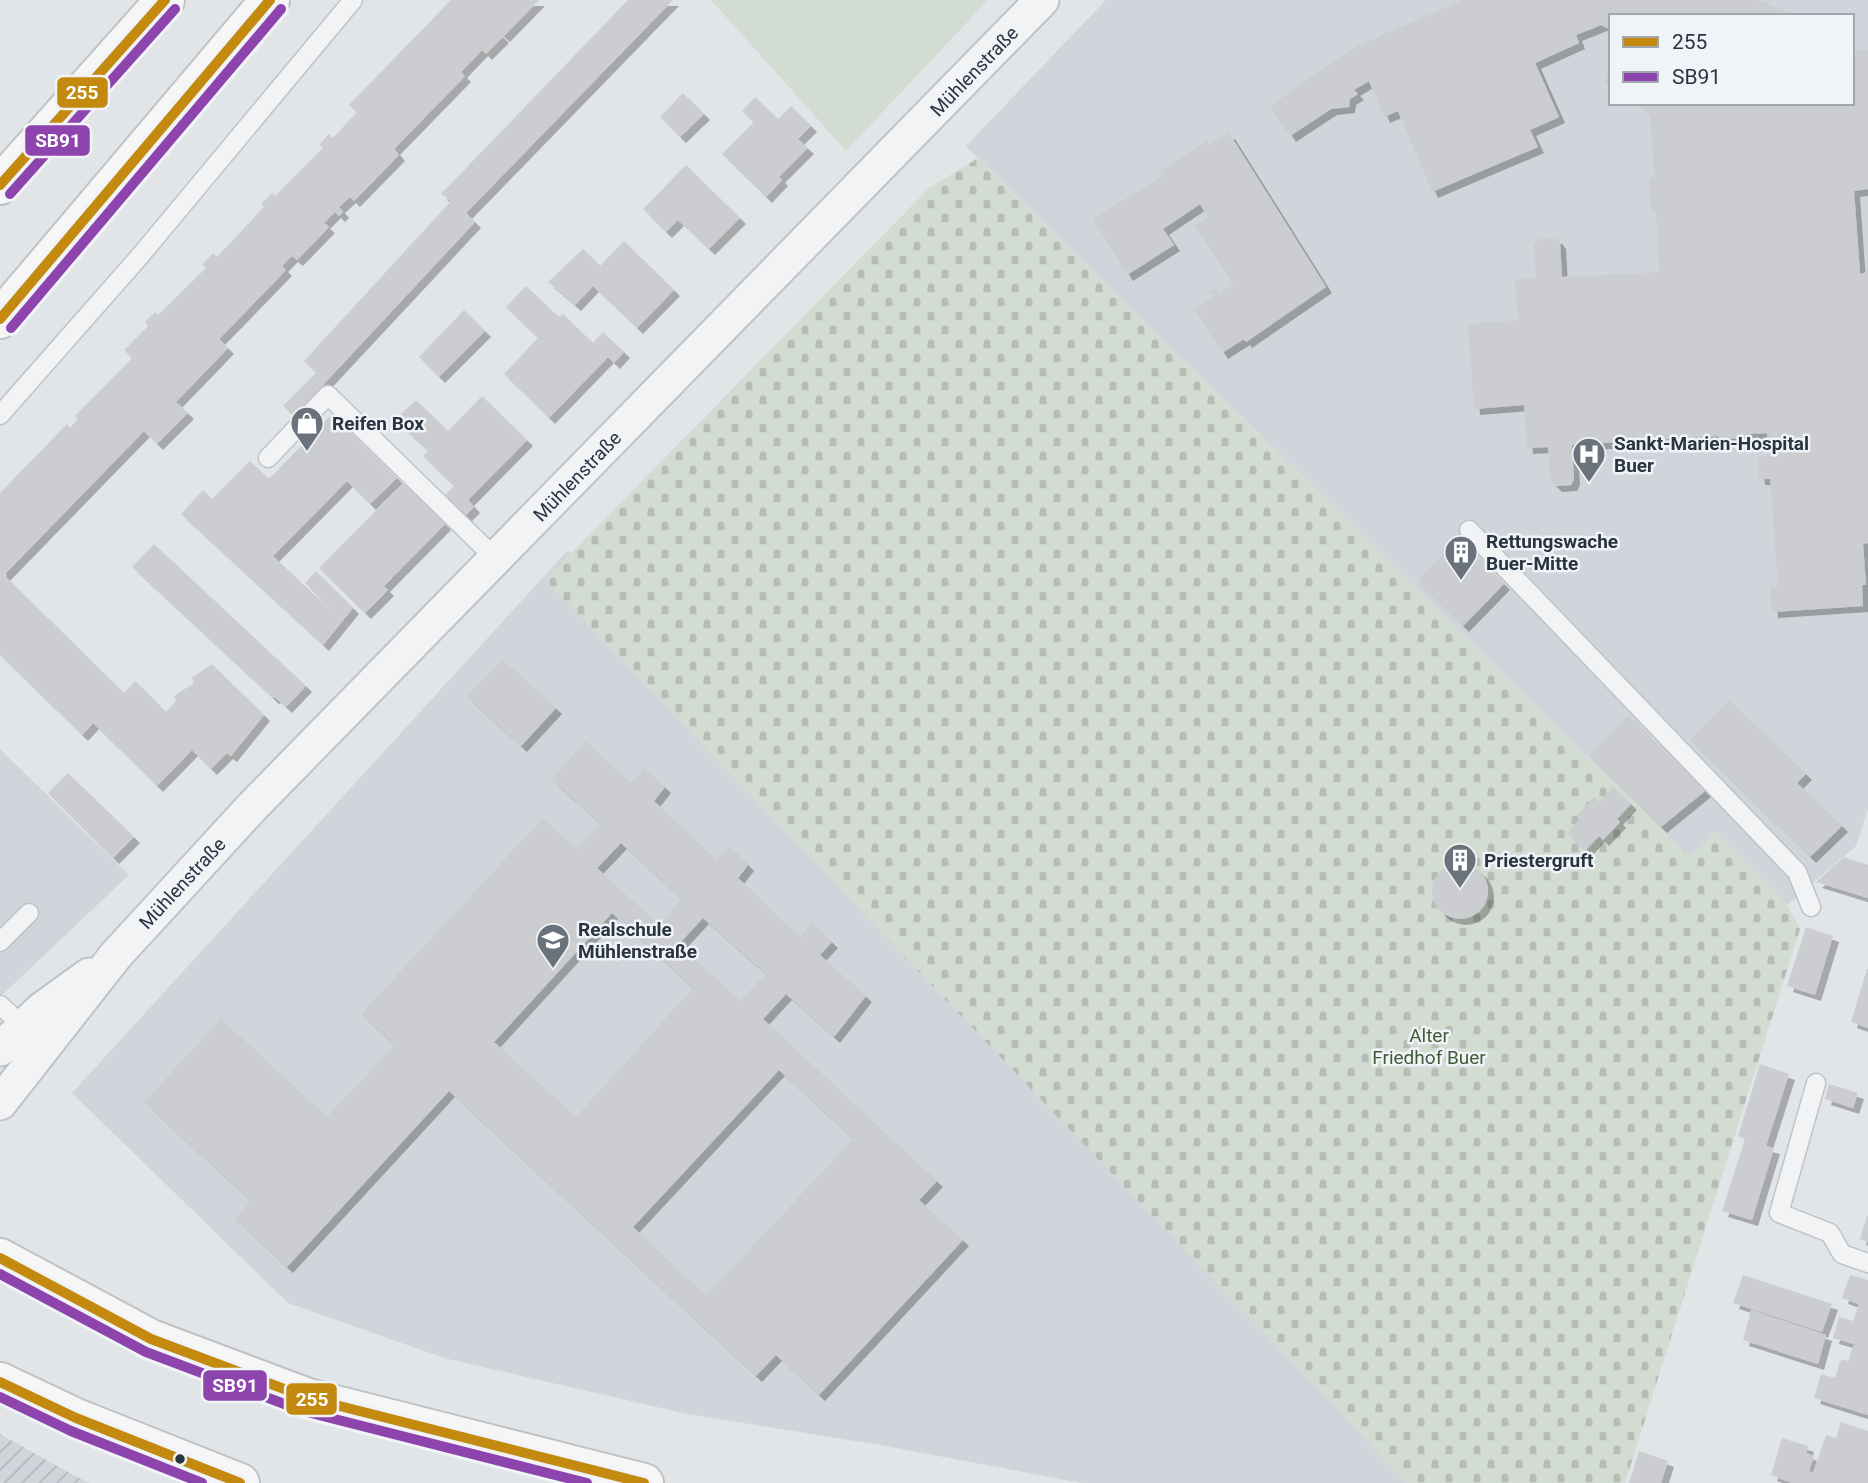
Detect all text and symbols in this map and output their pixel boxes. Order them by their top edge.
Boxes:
legend [1609,14,1854,105]
street label: Mühlenstraße [926,21,1023,121]
text: 255 [1672,30,1707,54]
text: SB91 [1672,65,1721,89]
line badge: 255 [56,76,109,109]
text: 255 [66,81,98,104]
line badge: SB91 [24,124,91,157]
text: SB91 [35,129,81,152]
shop icon: Reifen Box [288,404,326,453]
place label: Reifen Box [332,412,424,435]
street label: Mühlenstraße [529,426,626,526]
place label: Sankt-Marien-Hospital Buer [1614,432,1809,477]
hospital icon: Sankt-Marien-Hospital Buer [1570,435,1608,484]
place label: Rettungswache Buer-Mitte [1486,530,1618,575]
building icon: Rettungswache Buer-Mitte [1442,533,1480,582]
street label: Mühlenstraße [134,833,231,934]
building icon: Priestergruft [1441,841,1479,890]
place label: Priestergruft [1484,849,1594,872]
place label: Realschule Mühlenstraße [578,918,697,963]
school or university icon: Realschule Mühlenstraße [534,921,572,970]
park label: Alter Friedhof Buer [1372,1024,1486,1069]
line badge: SB91 [202,1369,268,1402]
text: SB91 [212,1374,258,1397]
line badge: 255 [285,1382,338,1416]
text: 255 [296,1388,328,1411]
unlabelled marker [173,1452,187,1466]

